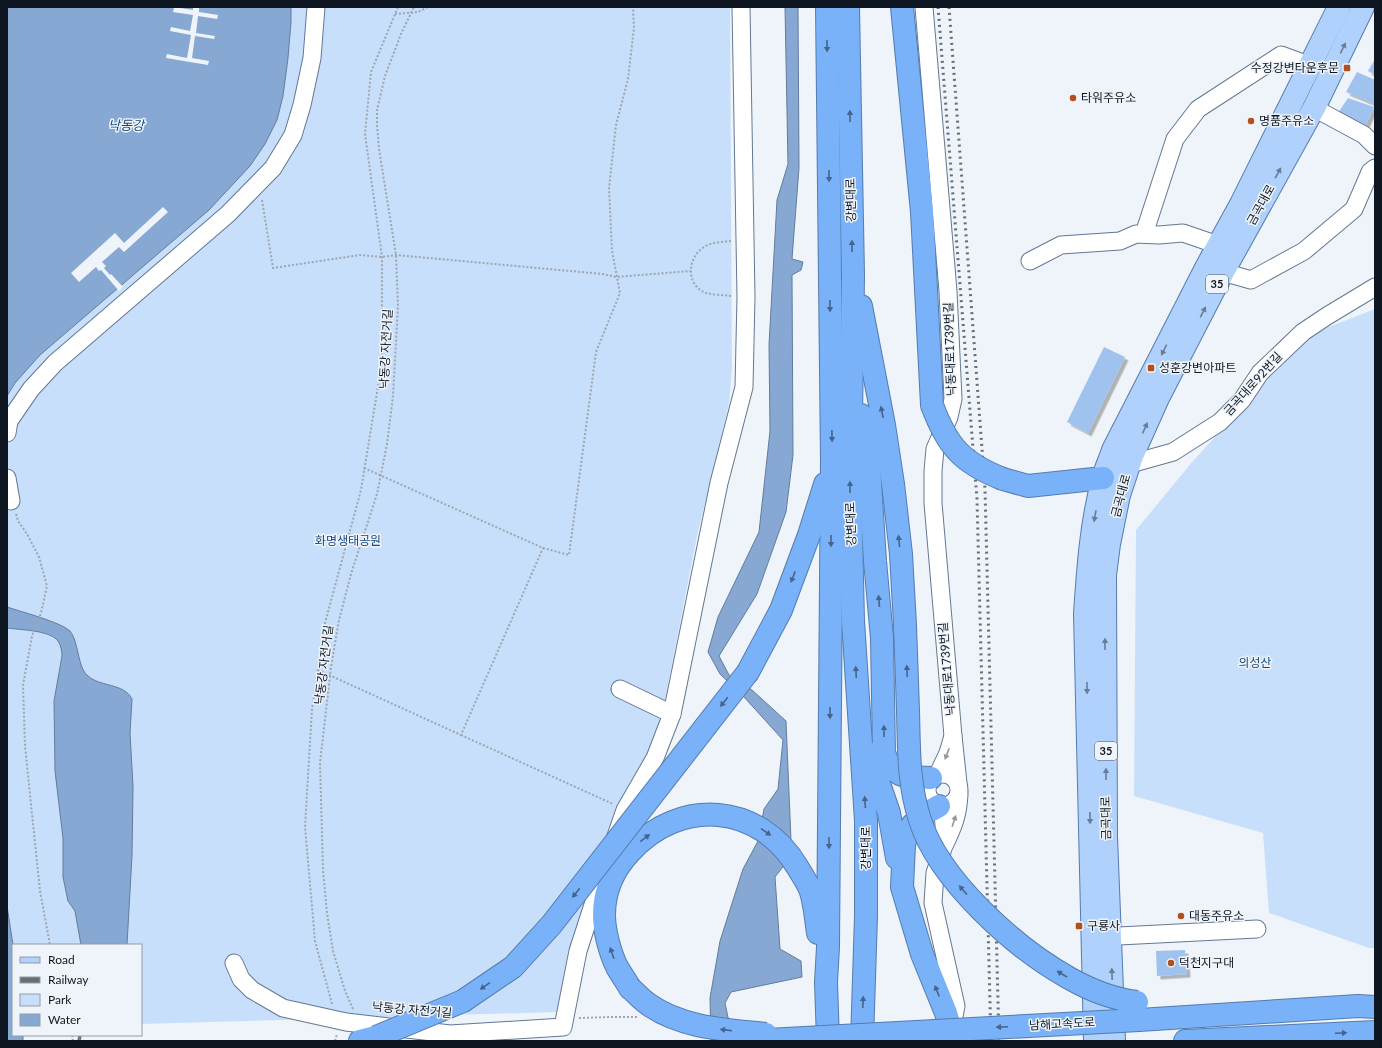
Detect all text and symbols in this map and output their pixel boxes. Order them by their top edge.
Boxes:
one-way arrow [824,40,830,53]
one-way arrow [1340,42,1346,53]
place label: 수정강변타운후문 [1251,60,1339,75]
marker: 수정강변타운후문 [1342,63,1352,73]
place label: 타워주유소 [1081,90,1136,105]
marker: 타워주유소 [1068,93,1078,103]
one-way arrow [847,109,853,122]
place label: 명품주유소 [1259,113,1314,128]
marker: 명품주유소 [1246,116,1256,126]
water label: 낙동강 [108,117,146,133]
one-way arrow [1275,168,1282,179]
one-way arrow [826,170,832,183]
street label: 강변대로 [843,178,858,222]
street label: 금곡대로 [1243,182,1278,228]
one-way arrow [849,239,855,252]
road number: 35 [1206,275,1228,293]
one-way arrow [827,300,833,313]
street label: 낙동대로1739번길 [940,302,959,396]
one-way arrow [1199,306,1206,318]
street label: 낙동강 자전거길 [376,308,395,389]
one-way arrow [1161,344,1167,356]
street label: 금곡대로92번길 [1220,349,1285,418]
place label: 성훈강변아파트 [1159,360,1236,375]
marker: 성훈강변아파트 [1146,363,1156,373]
one-way arrow [879,406,885,418]
one-way arrow [1142,423,1148,434]
one-way arrow [829,430,835,443]
street label: 금곡대로 [1108,473,1133,519]
one-way arrow [847,480,853,493]
street label: 강변대로 [842,502,859,546]
one-way arrow [1091,510,1097,522]
park label: 화명생태공원 [315,533,381,548]
one-way arrow [828,535,834,548]
one-way arrow [896,535,903,547]
one-way arrow [790,571,796,583]
one-way arrow [875,595,882,607]
street label: 낙동대로1739번길 [935,622,958,717]
street label: 낙동강 자전거길 [311,624,336,706]
one-way arrow [1102,637,1108,650]
park label: 의성산 [1238,655,1272,670]
one-way arrow [903,665,910,677]
one-way arrow [853,666,860,678]
one-way arrow [1084,682,1090,695]
one-way arrow [720,697,729,708]
one-way arrow [827,707,833,720]
one-way arrow [880,725,887,737]
road number: 35 [1095,742,1117,760]
one-way arrow [944,749,950,761]
one-way arrow [1103,767,1109,780]
one-way arrow [862,796,869,808]
street label: 금곡대로 [1098,796,1113,840]
one-way arrow [1087,812,1093,825]
one-way arrow [952,814,958,826]
street label: 강변대로 [858,826,873,870]
one-way arrow [760,828,771,836]
one-way arrow [639,834,650,842]
one-way arrow [826,837,832,850]
one-way arrow [958,885,967,896]
one-way arrow [571,888,580,899]
place label: 대동주유소 [1189,908,1244,923]
marker: 대동주유소 [1176,911,1186,921]
place label: 구룡사 [1087,918,1120,933]
marker: 구룡사 [1074,921,1084,931]
legend [12,944,142,1036]
one-way arrow [609,947,615,959]
text: Road [48,952,75,967]
place label: 덕천지구대 [1179,955,1234,970]
marker: 덕천지구대 [1166,958,1176,968]
one-way arrow [1109,967,1115,980]
one-way arrow [1057,970,1067,978]
text: Railway [48,972,89,987]
one-way arrow [480,982,490,990]
one-way arrow [933,984,939,996]
text: Park [48,992,72,1007]
one-way arrow [860,995,866,1008]
street label: 낙동강 자전거길 [371,999,453,1020]
text: Water [48,1012,81,1027]
street label: 남해고속도로 [1029,1014,1095,1033]
one-way arrow [996,1024,1008,1031]
one-way arrow [720,1027,732,1033]
one-way arrow [1335,1030,1348,1036]

